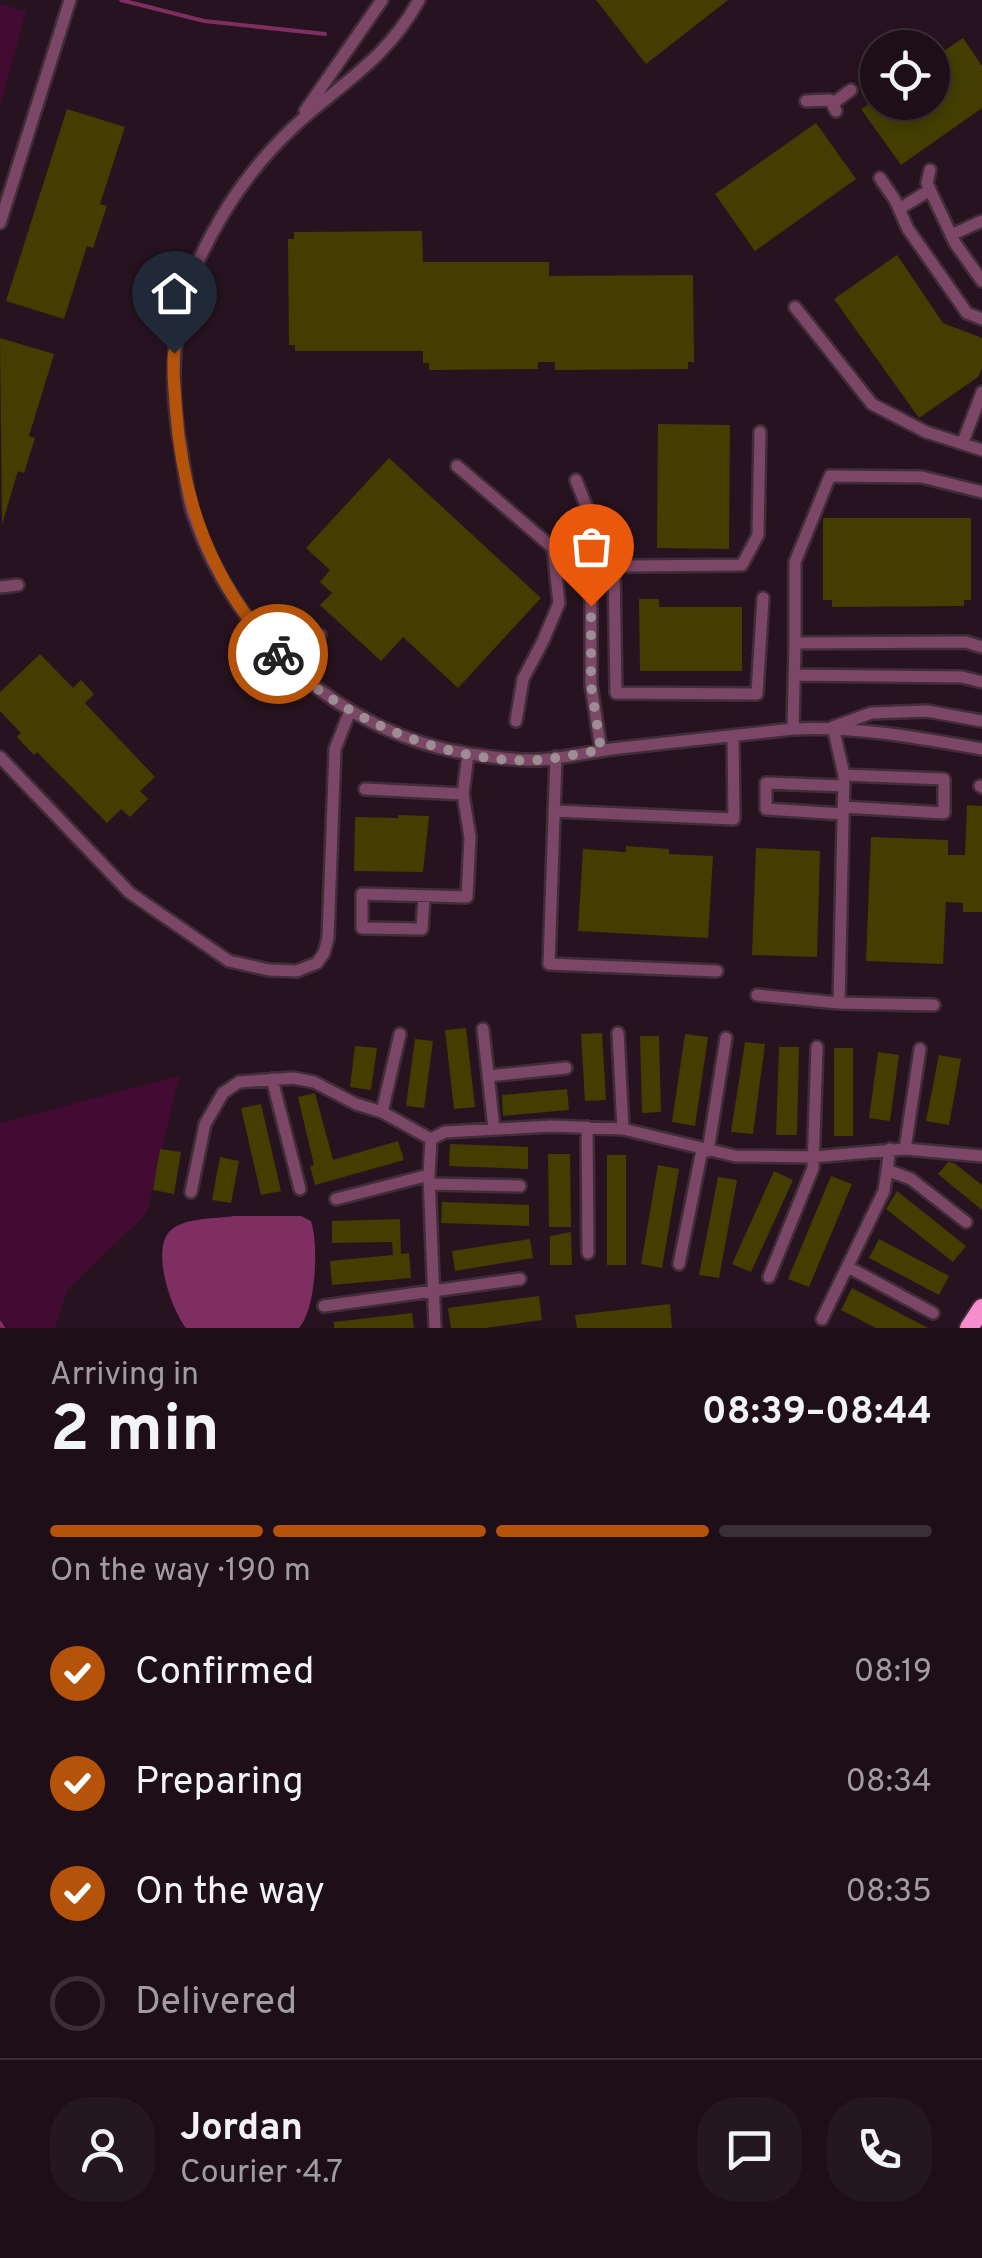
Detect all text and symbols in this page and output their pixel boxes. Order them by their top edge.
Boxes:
map controls [860,30,950,120]
button: locate [860,30,950,120]
pin [132,251,217,354]
icon: home [147,266,202,321]
pin [549,504,634,607]
icon: bag [564,519,619,574]
courier [228,604,328,704]
icon: bike [251,627,306,682]
text: Arriving in [50,1356,199,1396]
text: 08:39–08:44 [702,1389,932,1438]
text: 2 min [50,1392,220,1474]
text: On the way · 190 m [50,1552,311,1592]
icon: check [50,1646,105,1701]
text: Confirmed [135,1649,314,1698]
text: 08:19 [854,1653,932,1693]
icon: check [50,1756,105,1811]
text: Preparing [135,1759,304,1808]
text: 08:34 [846,1763,932,1803]
icon: check [50,1866,105,1921]
text: On the way [135,1869,325,1918]
text: 08:35 [846,1873,932,1913]
text: Delivered [135,1979,297,2028]
button: person [50,2097,155,2202]
button: chat [697,2097,802,2202]
button: phone [827,2097,932,2202]
text: Jordan [180,2105,303,2154]
text: Courier · 4.7 [180,2154,343,2194]

